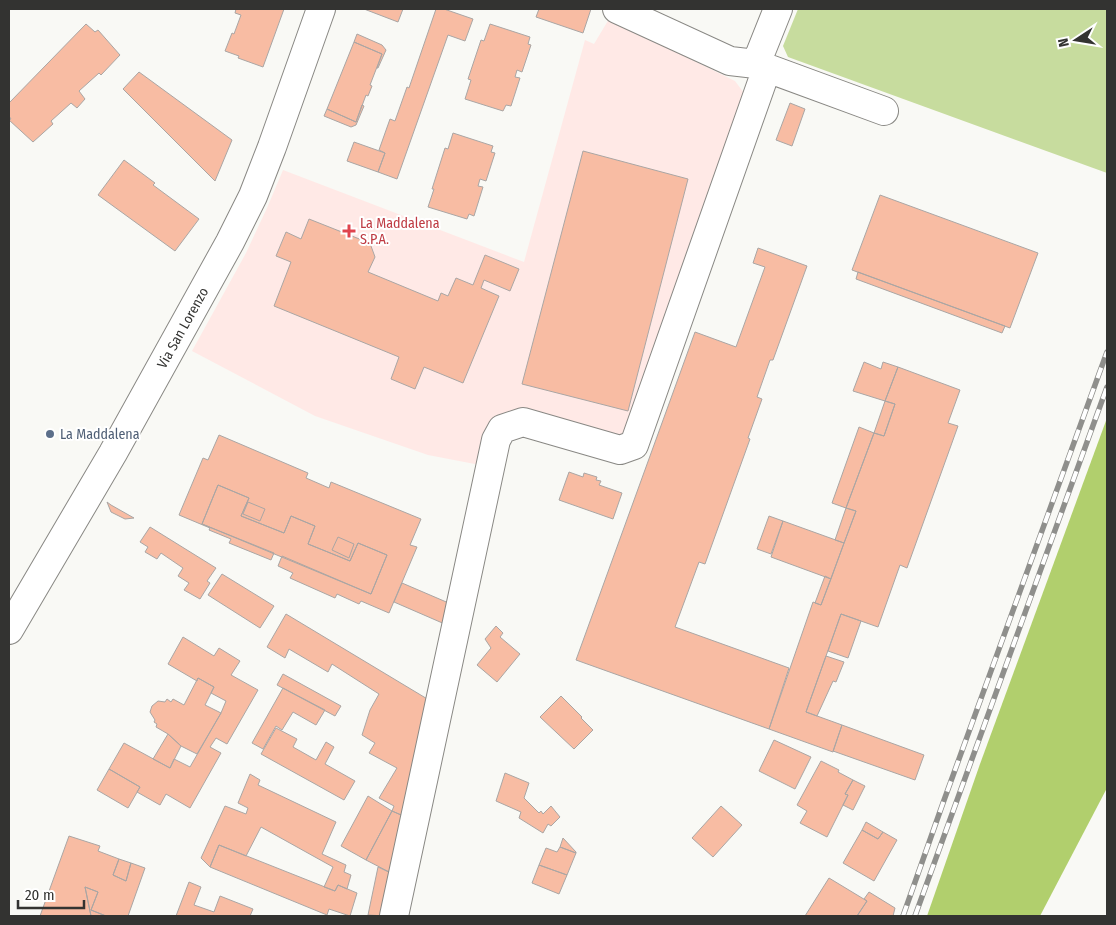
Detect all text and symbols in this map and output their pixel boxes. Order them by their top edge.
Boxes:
north arrow [1051,15,1101,65]
text: N [1055,37,1073,48]
place label: La Maddalena S.P.A. [360,215,440,248]
marker: La Maddalena S.P.A. [342,224,356,238]
street label: Via San Lorenzo [154,284,212,372]
place label: La Maddalena [60,426,140,443]
marker: La Maddalena [44,428,56,440]
scale bar [18,878,84,910]
text: 20 m [25,886,55,904]

